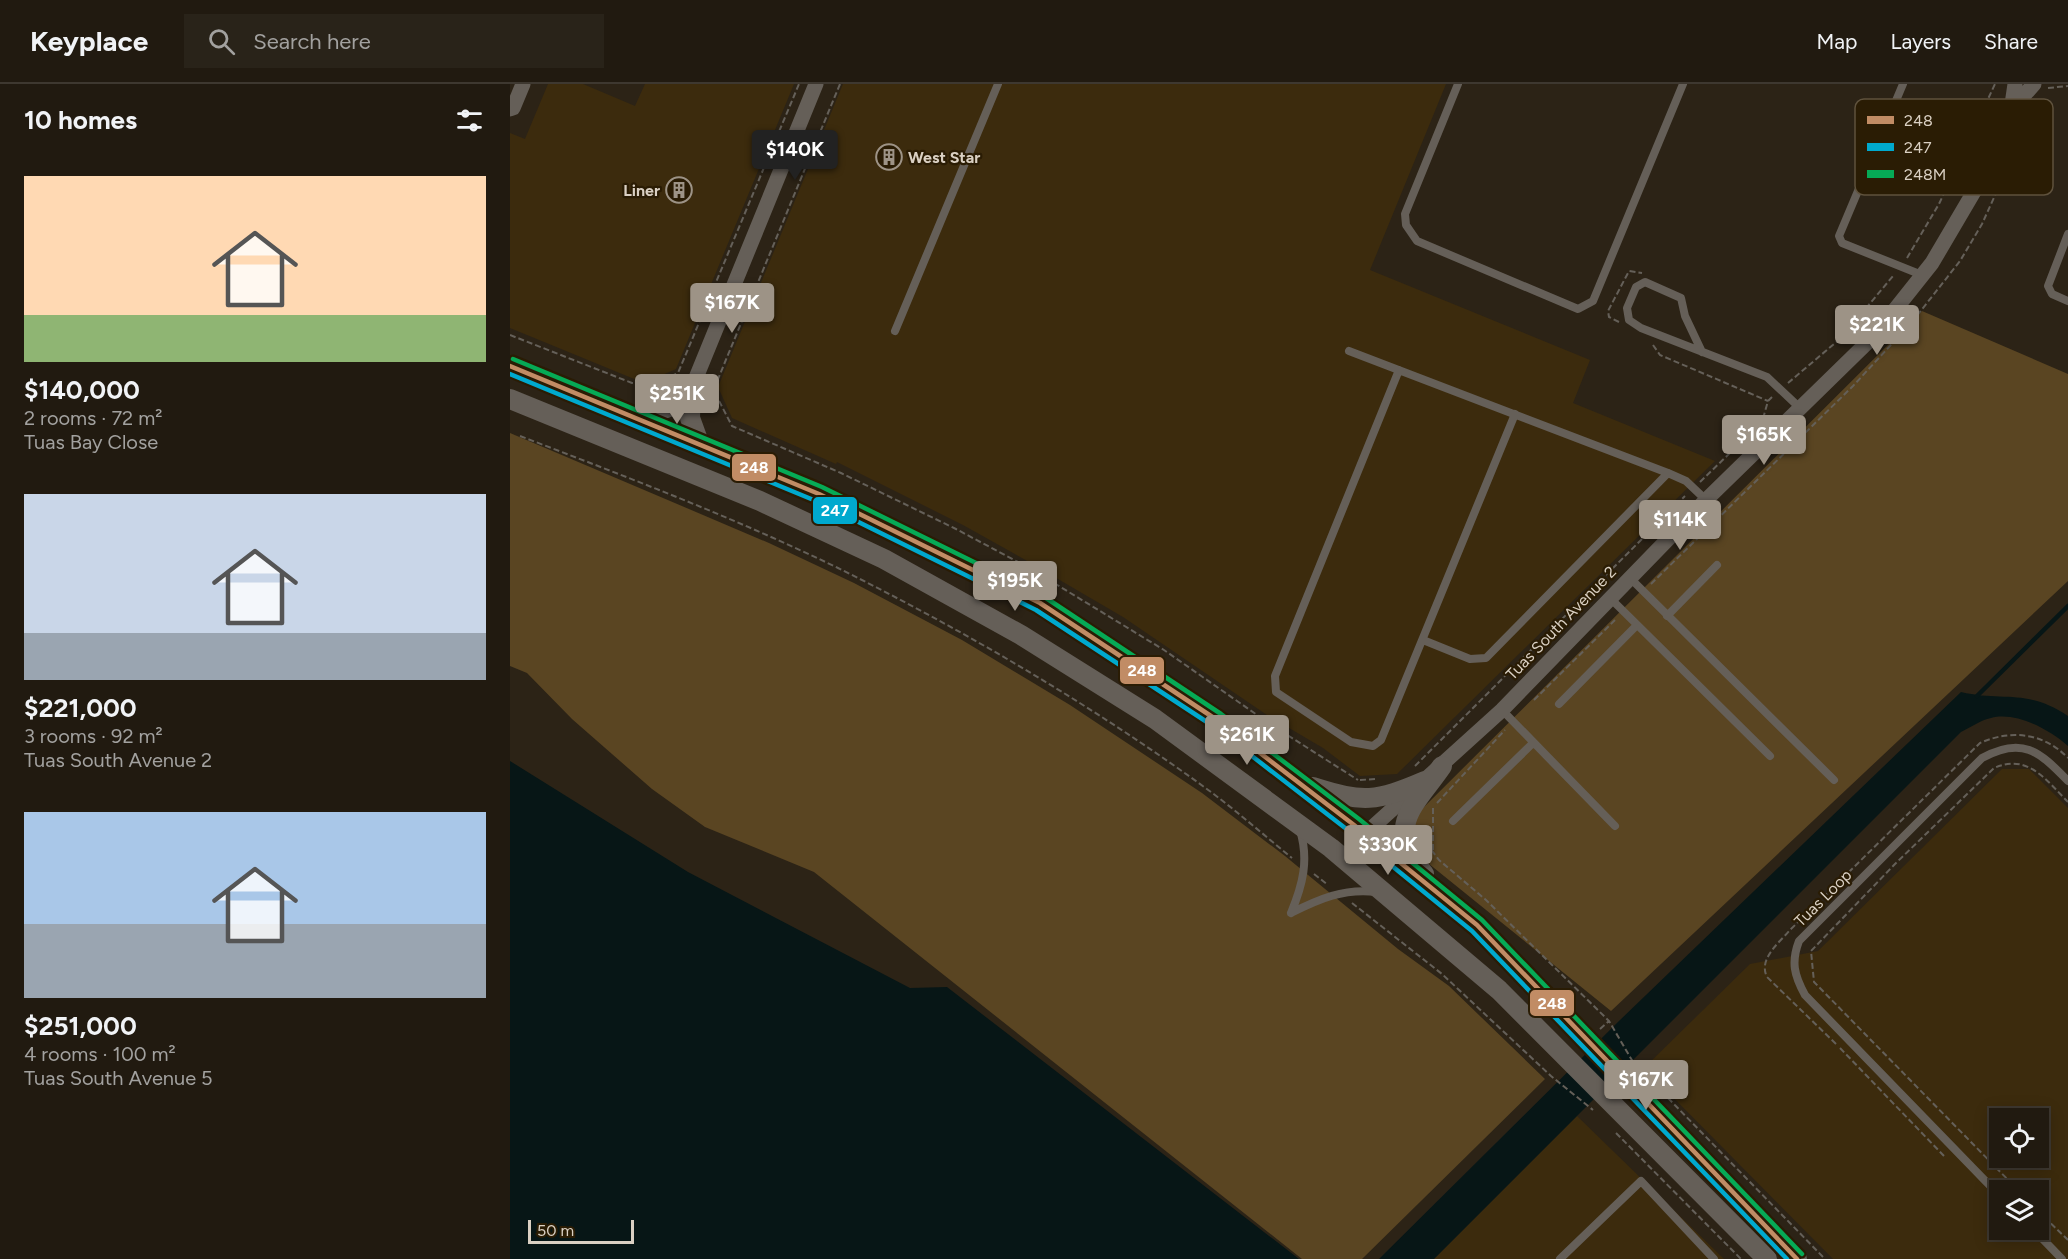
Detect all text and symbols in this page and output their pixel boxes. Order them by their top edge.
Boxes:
search box [184,14,604,68]
text: Keyplace [30,24,148,58]
icon: search [205,25,238,58]
text: Search here [253,28,371,55]
text: Map [1817,29,1857,54]
text: Layers [1890,29,1951,54]
text: Share [1984,29,2038,54]
legend [1855,99,2053,195]
text: 10 homes [24,104,137,136]
icon: filters [453,104,486,137]
text: 248 [1904,111,1933,130]
pin: $140K [753,130,837,181]
text: $140K [766,137,824,161]
text: 247 [1904,138,1932,157]
building icon: West Star [874,142,904,172]
place label: West Star [908,148,980,167]
text: 248M [1904,165,1946,184]
building icon: Liner [664,175,694,205]
place label: Liner [623,181,660,200]
icon: home [201,215,309,323]
pin: $167K [690,283,774,334]
text: $167K [704,290,760,314]
pin: $221K [1835,305,1919,356]
text: $221K [1849,312,1905,336]
text: $140,000 [24,374,140,406]
pin: $251K [635,374,719,425]
text: $251K [649,381,705,405]
text: 2 rooms · 72 m² [24,406,162,430]
pin: $165K [1722,415,1806,466]
text: $165K [1736,422,1792,446]
text: Tuas Bay Close [24,430,158,454]
line badge: 248 [731,453,777,482]
text: 248 [739,458,769,477]
line badge: 247 [812,496,858,525]
pin: $114K [1638,500,1722,551]
text: 247 [821,501,849,520]
text: $114K [1653,507,1707,531]
icon: home [201,533,309,641]
pin: $195K [973,561,1057,612]
street label: Tuas South Avenue 2 [1502,562,1620,684]
text: $195K [987,568,1043,592]
line badge: 248 [1119,656,1165,685]
text: 248 [1127,661,1157,680]
text: $221,000 [24,692,137,724]
pin: $261K [1205,715,1289,766]
text: $261K [1219,722,1275,746]
text: 3 rooms · 92 m² [24,724,163,748]
text: Tuas South Avenue 2 [24,748,212,772]
pin: $330K [1346,825,1430,876]
text: $330K [1358,832,1418,856]
icon: home [201,851,309,959]
street label: Tuas Loop [1791,866,1855,930]
line badge: 248 [1529,989,1575,1017]
text: 248 [1537,994,1567,1013]
text: $251,000 [24,1010,137,1042]
text: 4 rooms · 100 m² [24,1042,176,1066]
pin: $167K [1604,1060,1688,1111]
text: Tuas South Avenue 5 [24,1066,213,1090]
text: $167K [1618,1067,1674,1091]
map controls [1989,1108,2049,1240]
button: locate [1989,1108,2049,1168]
button: layers [1989,1180,2049,1240]
scale bar [528,1217,634,1244]
text: 50 m [537,1221,574,1240]

